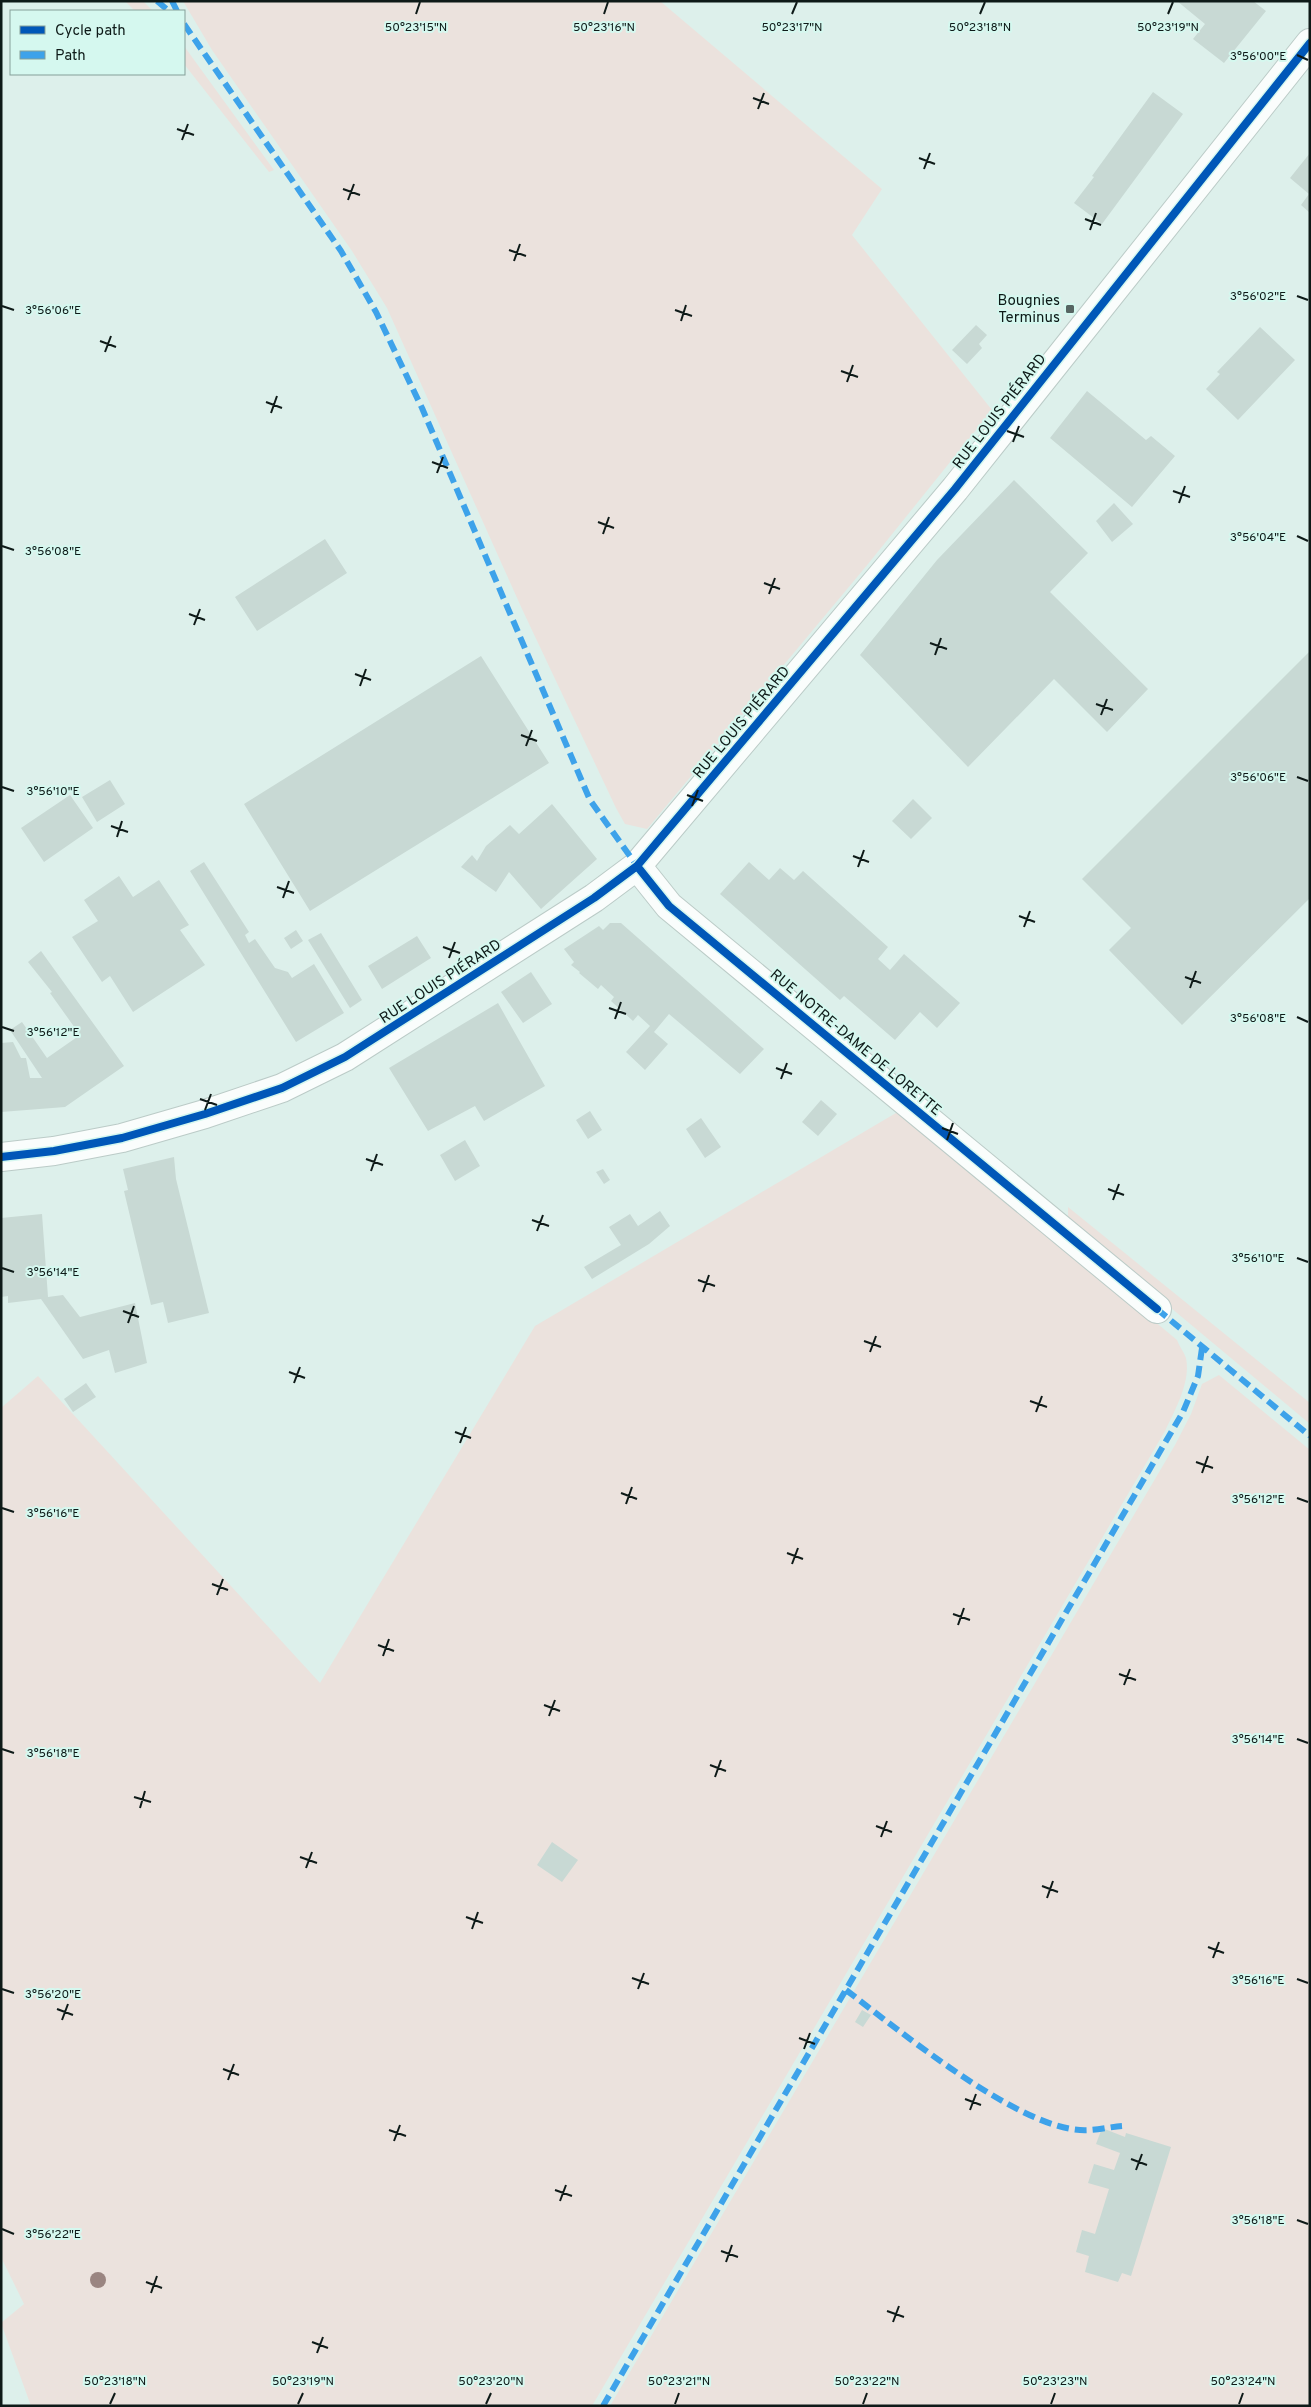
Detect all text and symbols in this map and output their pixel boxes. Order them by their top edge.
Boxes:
legend [10,10,185,75]
text: 50°23'15"N [385,20,447,36]
text: 50°23'16"N [573,20,635,36]
text: 50°23'17"N [761,20,823,36]
text: 50°23'18"N [949,20,1011,36]
text: 50°23'19"N [1137,20,1199,36]
text: Cycle path [55,22,126,41]
text: Path [55,47,86,66]
text: 3°56'00"E [1230,49,1286,65]
text: 3°56'02"E [1230,289,1286,305]
place label: Bougnies Terminus [998,292,1060,328]
text: 3°56'06"E [25,303,81,319]
marker: Bougnies Terminus [1064,303,1076,315]
street label: RUE LOUIS PIÉRARD [948,350,1051,473]
text: 3°56'04"E [1230,530,1286,546]
text: 3°56'08"E [25,544,81,560]
street label: RUE LOUIS PIÉRARD [689,662,795,783]
text: 3°56'06"E [1230,770,1286,786]
text: 3°56'10"E [26,784,80,800]
street label: RUE LOUIS PIÉRARD [376,935,505,1029]
street label: RUE NOTRE-DAME DE LORETTE [765,966,945,1121]
text: 3°56'08"E [1230,1011,1286,1027]
text: 3°56'12"E [26,1025,80,1041]
text: 3°56'10"E [1231,1251,1285,1267]
text: 3°56'14"E [26,1265,80,1281]
text: 3°56'12"E [1231,1492,1285,1508]
text: 3°56'16"E [27,1506,79,1522]
text: 3°56'14"E [1231,1732,1285,1748]
text: 3°56'18"E [26,1746,80,1762]
text: 3°56'16"E [1232,1973,1284,1989]
text: 3°56'20"E [25,1987,81,2003]
text: 3°56'18"E [1231,2213,1285,2229]
text: 3°56'22"E [25,2227,81,2243]
text: 50°23'18"N [84,2374,146,2390]
text: 50°23'19"N [272,2374,334,2390]
text: 50°23'20"N [458,2374,524,2390]
text: 50°23'21"N [648,2374,710,2390]
text: 50°23'22"N [834,2374,900,2390]
text: 50°23'23"N [1022,2374,1088,2390]
text: 50°23'24"N [1210,2374,1276,2390]

